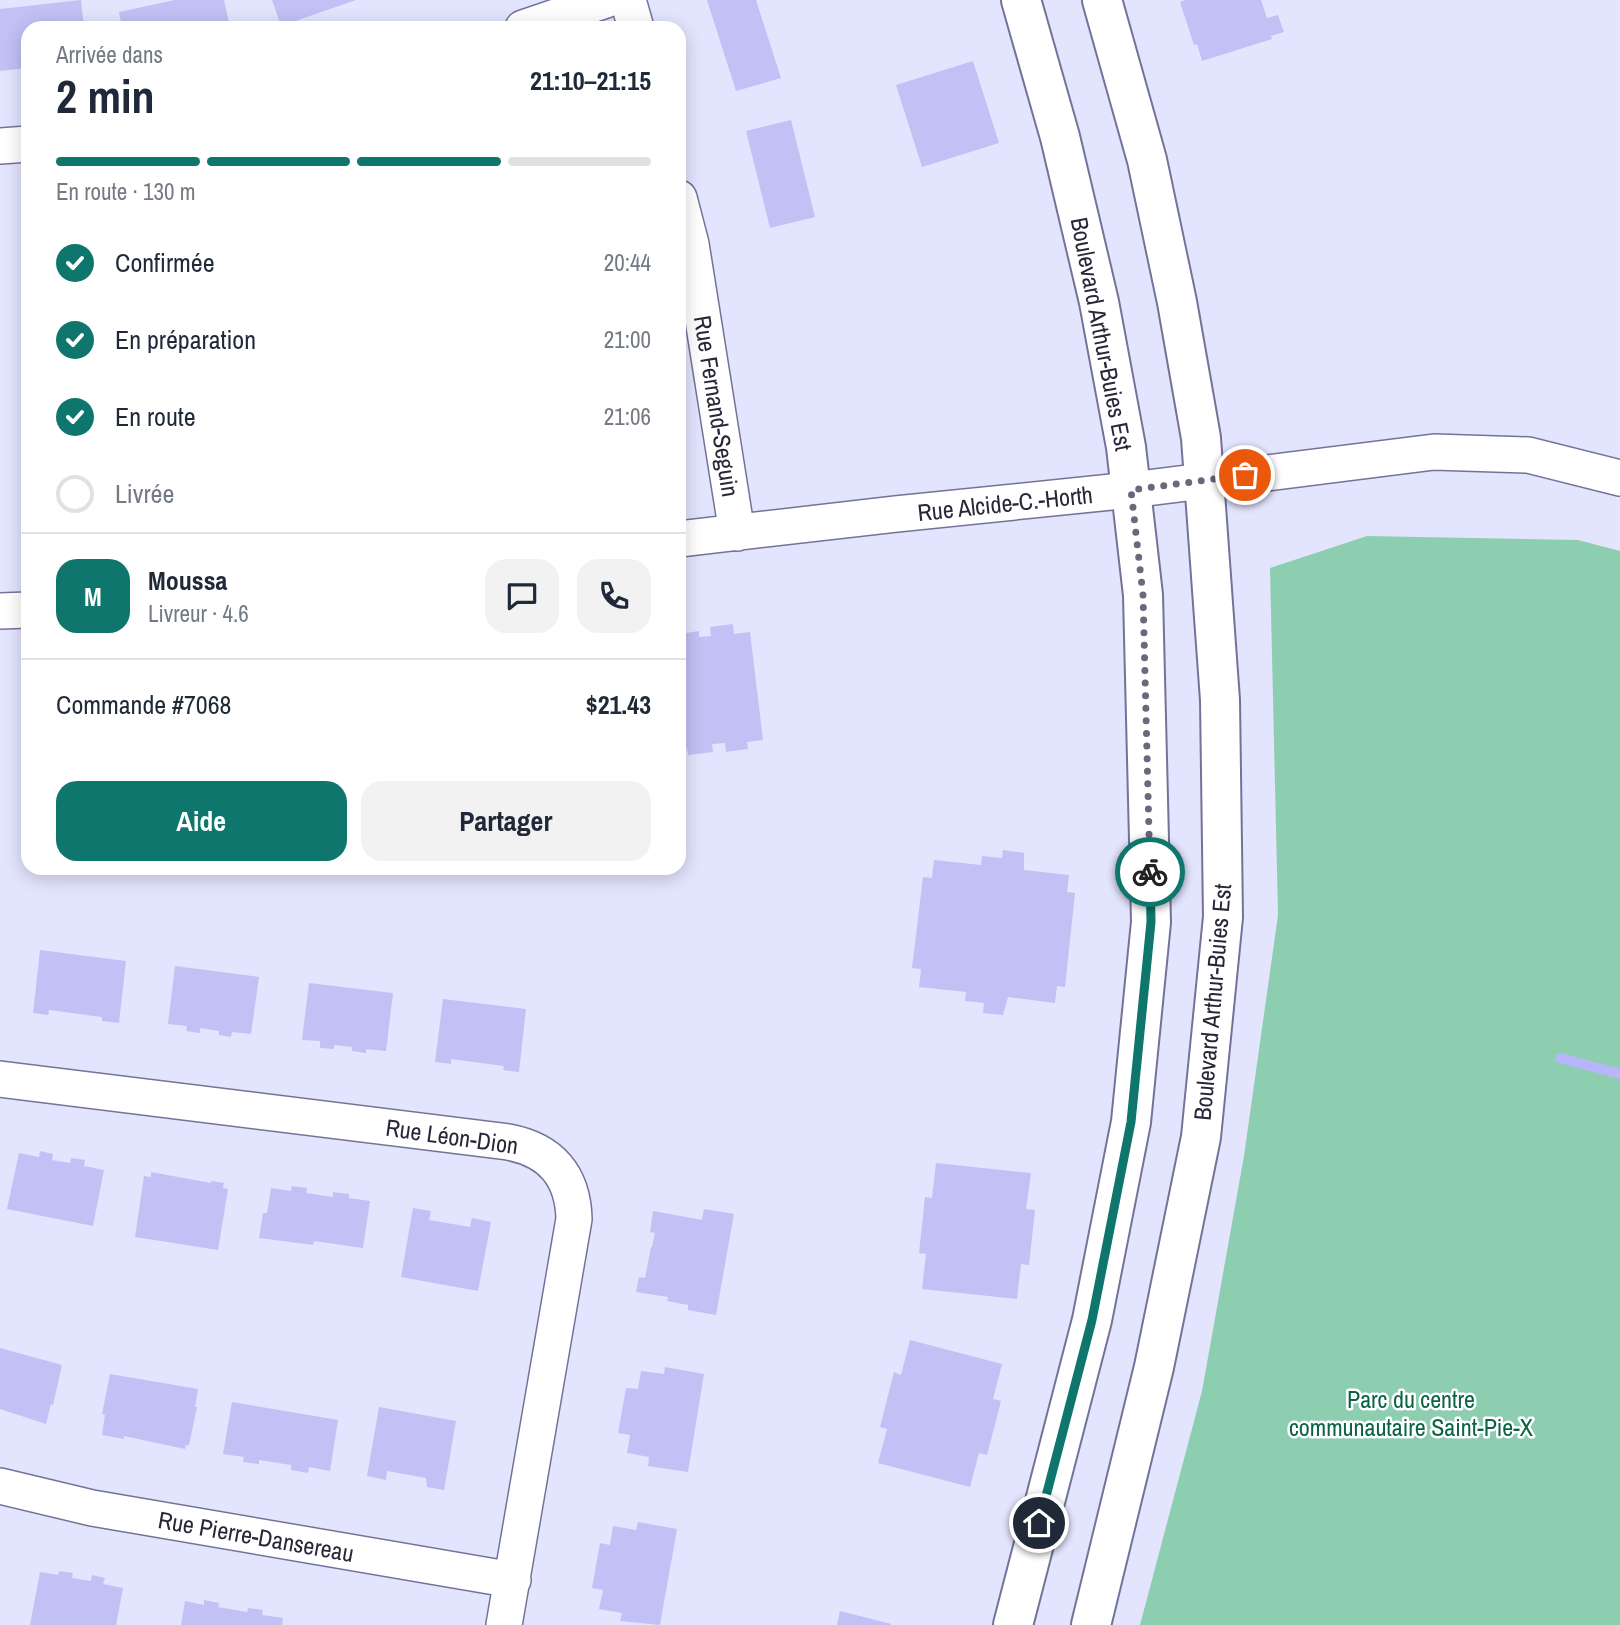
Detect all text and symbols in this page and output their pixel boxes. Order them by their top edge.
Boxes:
text: Arrivée dans [56,39,163,70]
text: 21:10–21:15 [530,63,651,98]
text: 2 min [56,65,155,127]
text: En route · 130 m [56,176,195,207]
street label: Boulevard Arthur-Buies Est [1064,214,1140,454]
icon: check [56,244,94,282]
text: Confirmée [115,245,215,280]
text: 20:44 [604,247,651,278]
street label: Rue Fernand-Seguin [687,313,747,499]
icon: check [56,321,94,359]
text: En préparation [115,322,256,357]
text: 21:00 [604,324,651,355]
icon: check [56,398,94,436]
text: En route [115,399,196,434]
text: 21:06 [604,401,651,432]
pin [1215,445,1275,505]
icon: bag [1226,456,1264,494]
text: Livrée [115,476,174,511]
street label: Rue Alcide-C.-Horth [916,478,1094,528]
button: chat [485,559,559,633]
button: phone [577,559,651,633]
text: Moussa [148,563,227,598]
text: M [84,579,102,614]
text: Livreur · 4.6 [148,598,249,629]
text: Commande #7068 [56,687,231,722]
text: $21.43 [586,687,651,722]
button: Aide [56,781,347,861]
button: Partager [361,781,651,861]
courier [1115,837,1185,907]
icon: bike [1131,853,1169,891]
street label: Boulevard Arthur-Buies Est [1186,882,1238,1122]
street label: Rue Léon-Dion [384,1111,520,1161]
park label: Parc du centre communautaire Saint-Pie-X [1289,1383,1534,1443]
pin [1009,1493,1069,1553]
street label: Rue Pierre-Dansereau [156,1503,356,1569]
icon: home [1020,1504,1058,1542]

